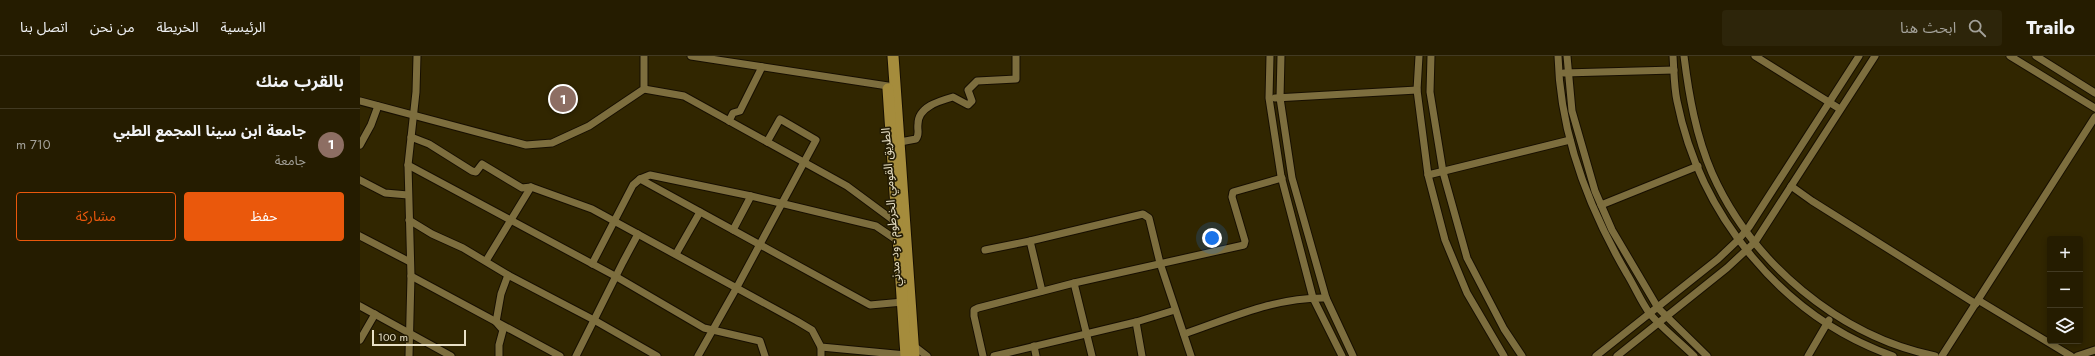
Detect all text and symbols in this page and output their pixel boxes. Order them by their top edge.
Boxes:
search box [1722,10,2002,46]
text: Trailo [2026,14,2075,41]
text: اتصل بنا [20,17,68,37]
text: من نحن [90,17,135,37]
text: الخريطة [157,17,199,37]
text: الرئيسية [221,17,266,37]
text: ابحث هنا [1900,17,1956,39]
icon: search [1966,17,1988,39]
text: بالقرب منك [256,69,344,93]
pin: 1 [550,84,576,114]
text: جامعة ابن سينا المجمع الطبي [113,120,306,142]
street label: الطريق القومي الخرطوم - ود مدني [876,127,906,287]
text: 710 m [16,135,51,154]
text: 1 [328,135,334,154]
text: جامعة [275,151,306,170]
button: مشاركة [16,192,176,241]
button: حفظ [184,192,344,241]
your location [1202,228,1222,248]
map controls [2047,236,2083,344]
button: + [2047,236,2083,272]
button: − [2047,272,2083,308]
button: layers [2047,308,2083,344]
scale bar [372,328,466,347]
text: 100 m [378,329,408,345]

